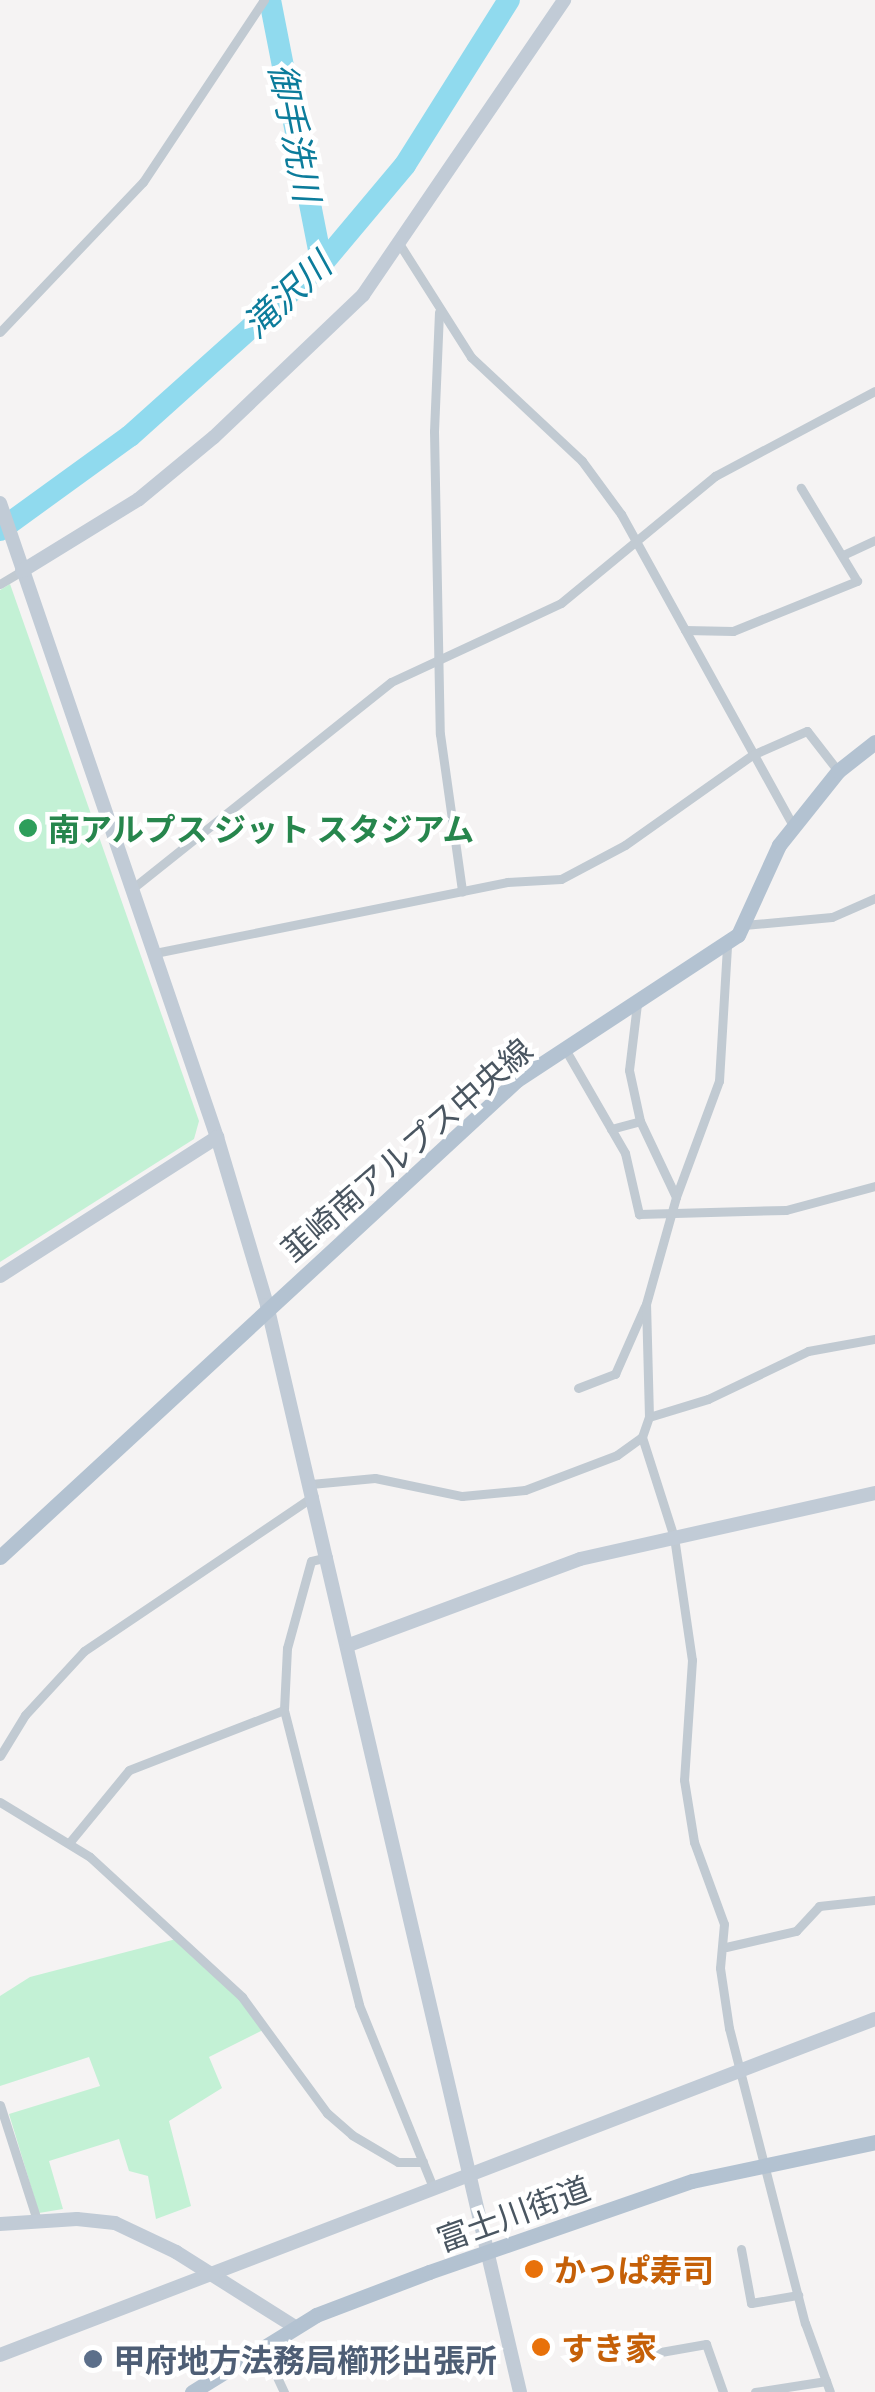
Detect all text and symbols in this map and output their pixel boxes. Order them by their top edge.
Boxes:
water label: 御手洗川 [262,59,330,205]
water label: 滝沢川 [233,243,339,345]
place label: 南アルプス ジット スタジアム [48,809,477,847]
marker: 南アルプス ジット スタジアム [17,817,39,839]
street label: 韮崎南アルプス中央線 [273,1030,539,1268]
street label: 富士川街道 [431,2168,595,2258]
place label: かっぱ寿司 [554,2250,714,2288]
marker: かっぱ寿司 [523,2258,545,2280]
place label: すき家 [561,2328,657,2366]
marker: すき家 [530,2336,552,2358]
place label: 甲府地方法務局櫛形出張所 [113,2340,497,2378]
marker: 甲府地方法務局櫛形出張所 [82,2348,104,2370]

